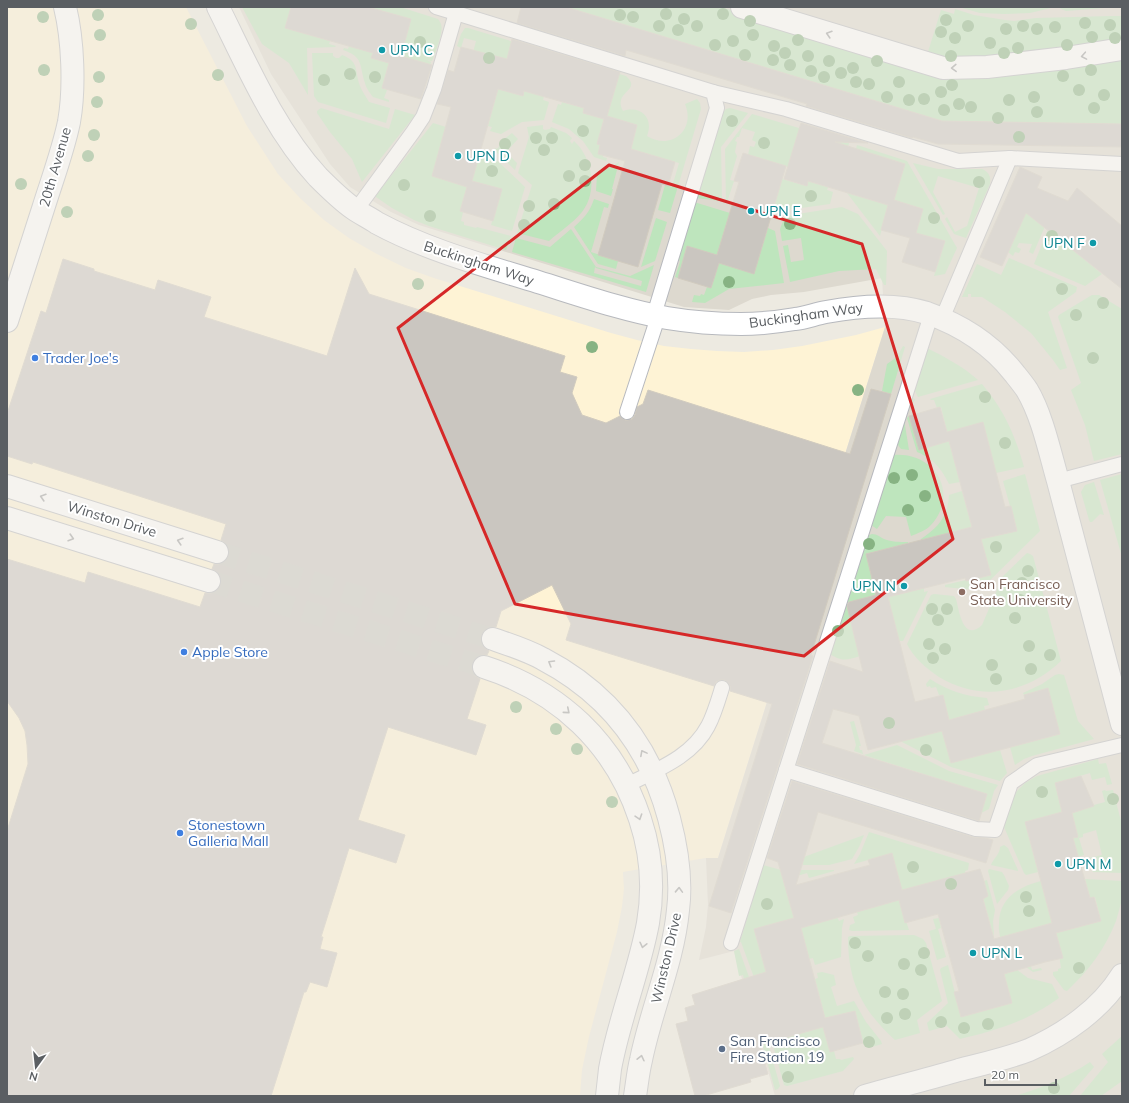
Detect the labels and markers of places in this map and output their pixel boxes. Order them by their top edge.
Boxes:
place label: UPN C [390,41,433,59]
marker: UPN C [377,45,387,55]
place label: UPN D [466,147,510,165]
marker: UPN D [453,151,463,161]
place label: UPN E [759,202,801,220]
marker: UPN E [746,206,756,216]
place label: UPN F [1044,234,1085,252]
marker: UPN F [1088,238,1098,248]
place label: Trader Joe's [43,349,119,367]
marker: Trader Joe's [30,353,40,363]
place label: San Francisco State University [970,575,1073,609]
place label: UPN N [852,577,896,595]
marker: UPN N [899,581,909,591]
marker: San Francisco State University [957,587,967,597]
place label: Apple Store [192,643,268,661]
marker: Apple Store [179,647,189,657]
place label: Stonestown Galleria Mall [188,816,268,850]
marker: Stonestown Galleria Mall [175,828,185,838]
place label: UPN M [1066,855,1111,873]
marker: UPN M [1053,859,1063,869]
place label: UPN L [981,944,1022,962]
marker: UPN L [968,948,978,958]
place label: San Francisco Fire Station 19 [730,1032,824,1066]
marker: San Francisco Fire Station 19 [717,1044,727,1054]

